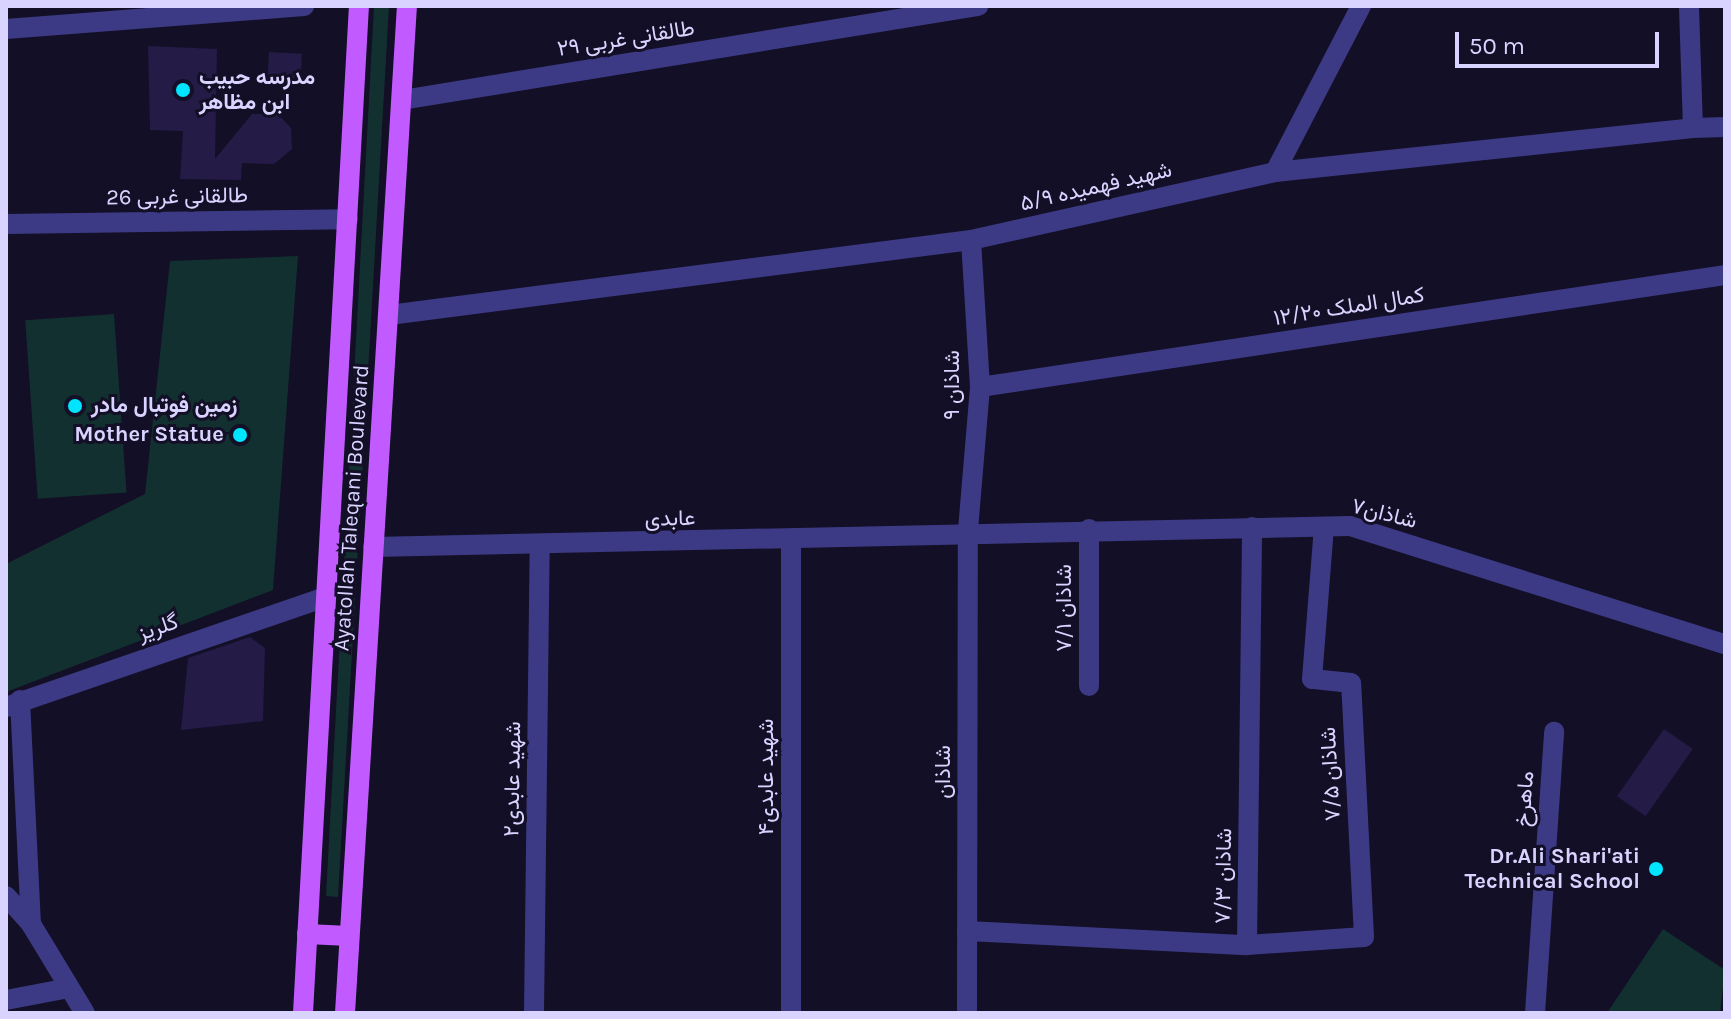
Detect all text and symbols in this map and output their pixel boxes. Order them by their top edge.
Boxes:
street label: طالقانی غربی ۲۹ [556,15,696,63]
scale bar [1459,16,1663,66]
text: 50 m [1469,32,1525,60]
place label: مدرسه حبیب ابن مظاهر [199,64,315,116]
marker: مدرسه حبیب ابن مظاهر [174,81,192,99]
street label: شهید فهمیده ۵/۹ [1017,157,1175,217]
street label: طالقانی غربی 26 [106,183,248,211]
street label: کمال الملک ۱۲/۲۰ [1272,282,1426,332]
street label: شاذان ۹ [940,350,966,420]
street label: Ayatollah Taleqani Boulevard [329,364,375,652]
place label: زمین فوتبال مادر [91,393,238,419]
marker: زمین فوتبال مادر [66,397,84,415]
place label: Mother Statue [74,422,224,448]
marker: Mother Statue [231,426,249,444]
street label: شاذان۷ [1349,493,1419,535]
street label: عابدی [644,505,696,533]
street label: شاذان ۷/۱ [1052,564,1078,652]
street label: گلریز [134,609,182,647]
street label: شهید عابدی۴ [754,719,780,835]
street label: شهید عابدی۲ [499,721,527,837]
street label: شاذان ۷/۵ [1315,726,1347,822]
street label: شاذان [931,745,957,799]
street label: ماهرخ [1510,770,1540,828]
street label: شاذان ۷/۳ [1210,828,1238,924]
place label: Dr.Ali Shari'ati Technical School [1464,843,1640,894]
marker: Dr.Ali Shari'ati Technical School [1647,860,1665,878]

